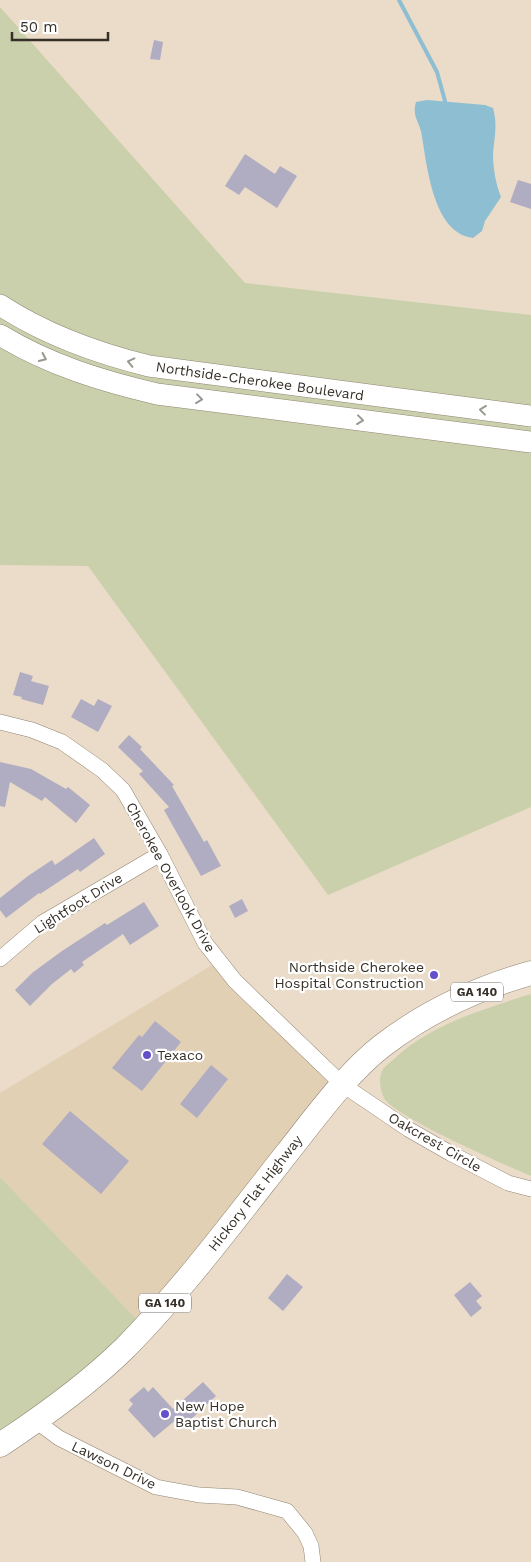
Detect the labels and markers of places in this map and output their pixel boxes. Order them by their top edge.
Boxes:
place label: Northside Cherokee Hospital Construction [274,959,424,991]
marker: Northside Cherokee Hospital Construction [428,969,440,981]
place label: Texaco [157,1047,203,1063]
marker: Texaco [141,1049,153,1061]
place label: New Hope Baptist Church [175,1398,277,1430]
marker: New Hope Baptist Church [159,1408,171,1420]

